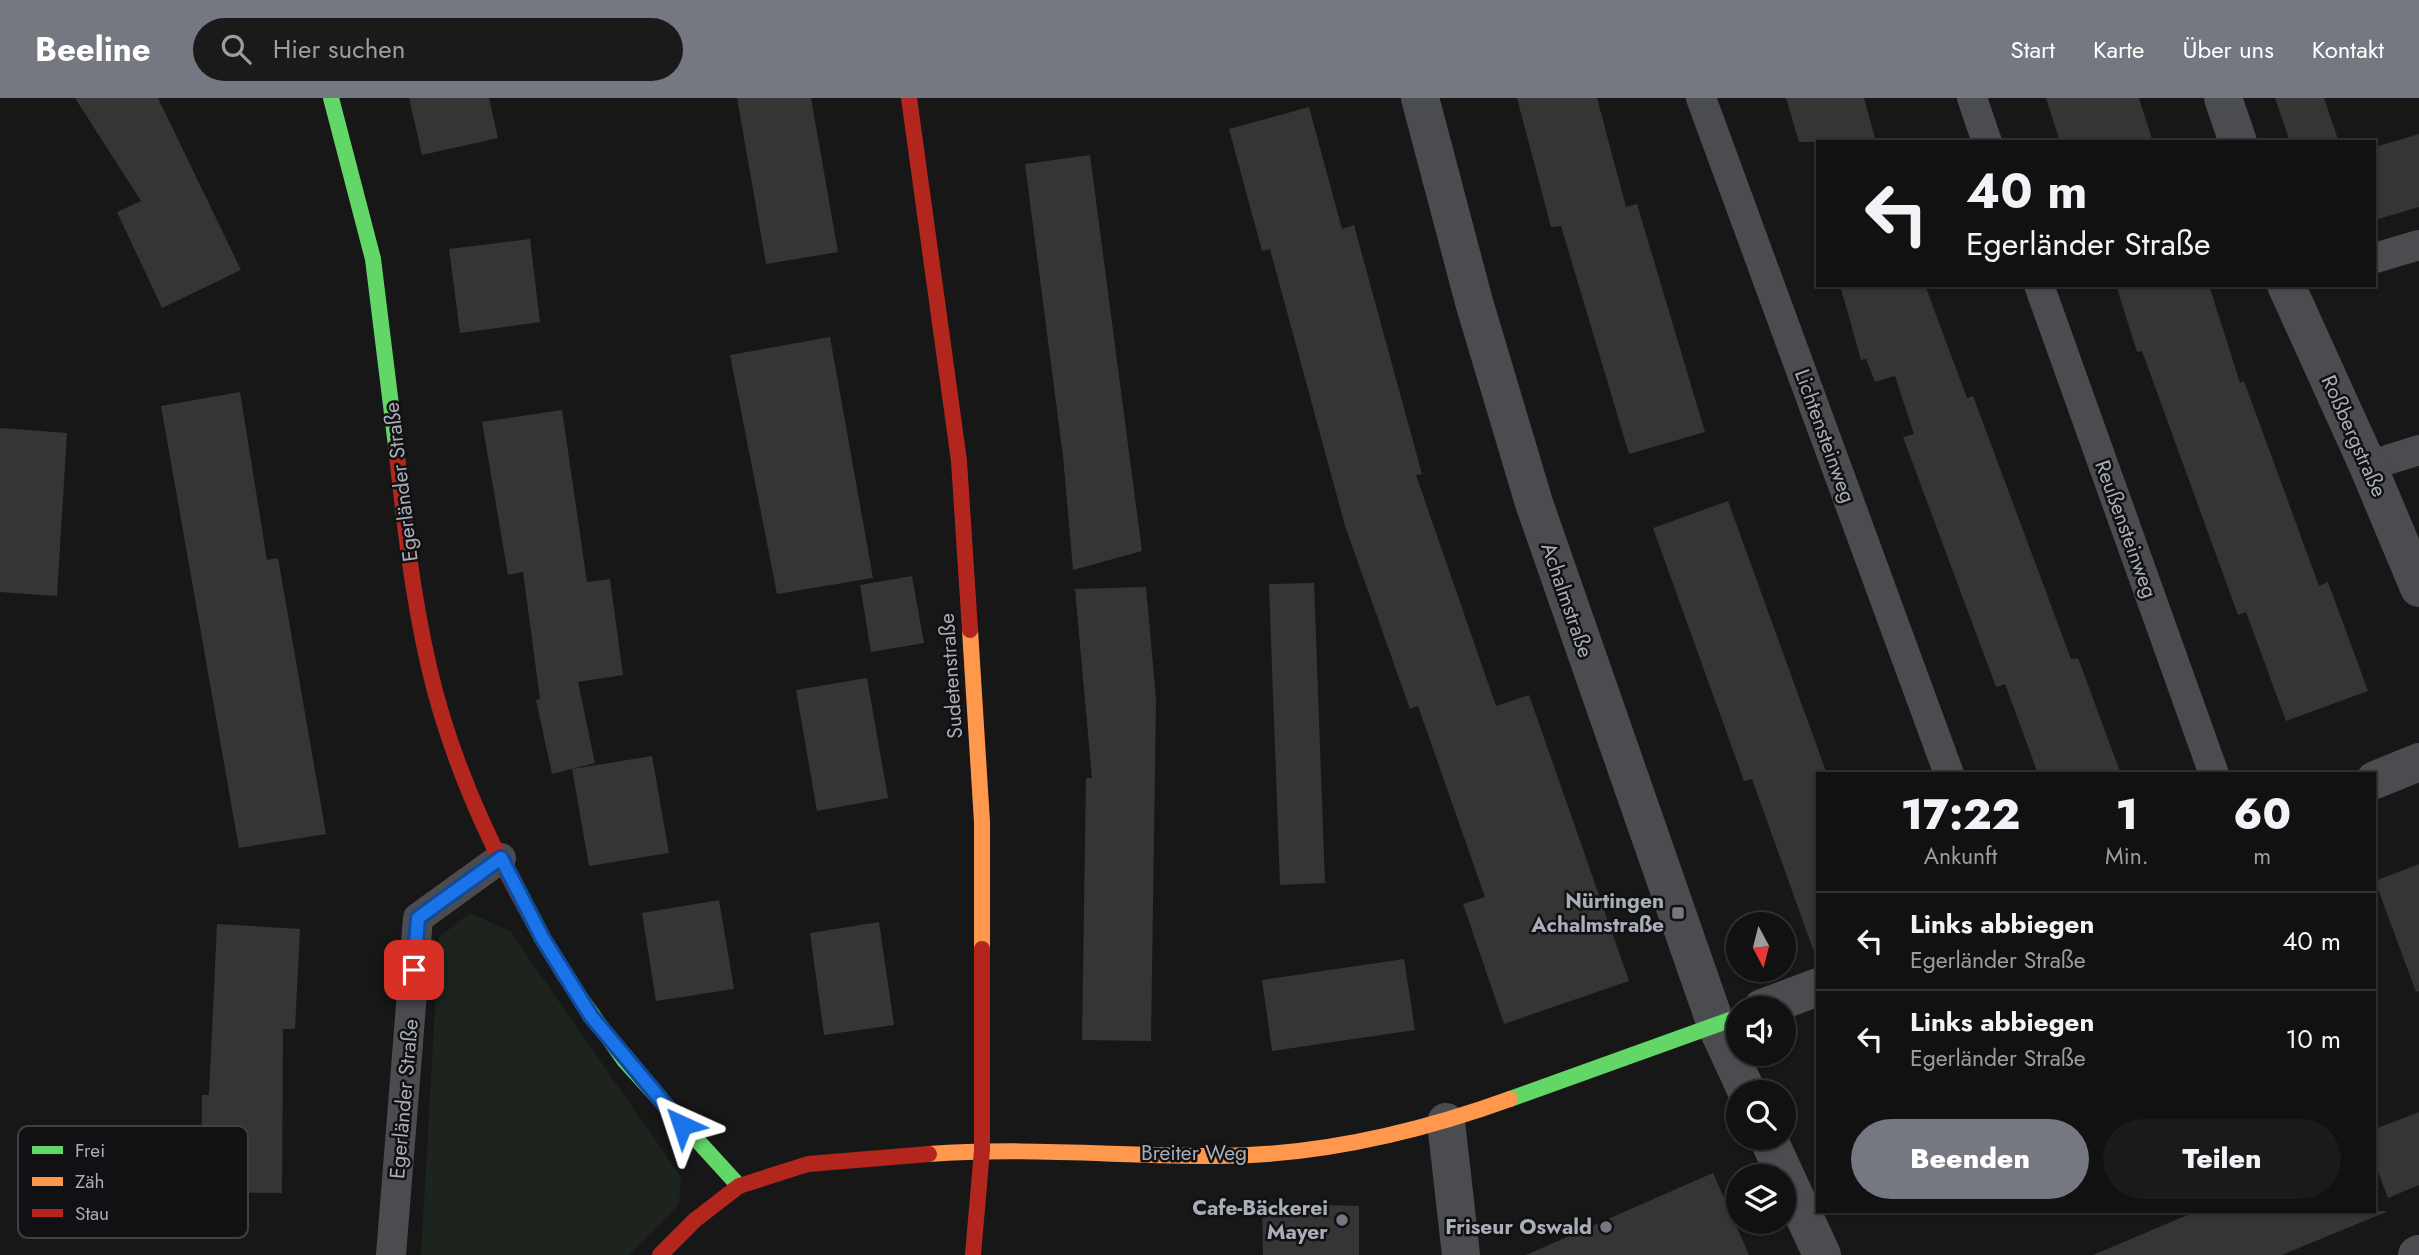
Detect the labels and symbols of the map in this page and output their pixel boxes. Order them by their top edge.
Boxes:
street label: Lichtensteinweg [1787,365,1863,507]
street label: Roßbergstraße [2314,370,2394,502]
street label: Egerländer Straße [376,400,426,563]
street label: Reußensteinweg [2087,456,2165,602]
street label: Achalmstraße [1533,539,1601,662]
street label: Sudetenstraße [932,612,970,740]
place label: Nürtingen Achalmstraße [1530,886,1664,940]
marker: Nürtingen Achalmstraße [1670,905,1686,921]
north arrow [1726,912,1796,982]
pin [384,940,444,1000]
street label: Egerländer Straße [382,1018,426,1180]
position arrow [645,1088,719,1162]
legend [18,1126,248,1238]
text: Frei [75,1137,105,1164]
street label: Breiter Weg [1141,1138,1247,1168]
text: Zäh [75,1168,105,1195]
place label: Cafe-Bäckerei Mayer [1192,1193,1328,1247]
text: Stau [75,1200,109,1227]
marker: Cafe-Bäckerei Mayer [1334,1212,1350,1228]
place label: Friseur Oswald [1445,1212,1592,1242]
marker: Friseur Oswald [1598,1219,1614,1235]

